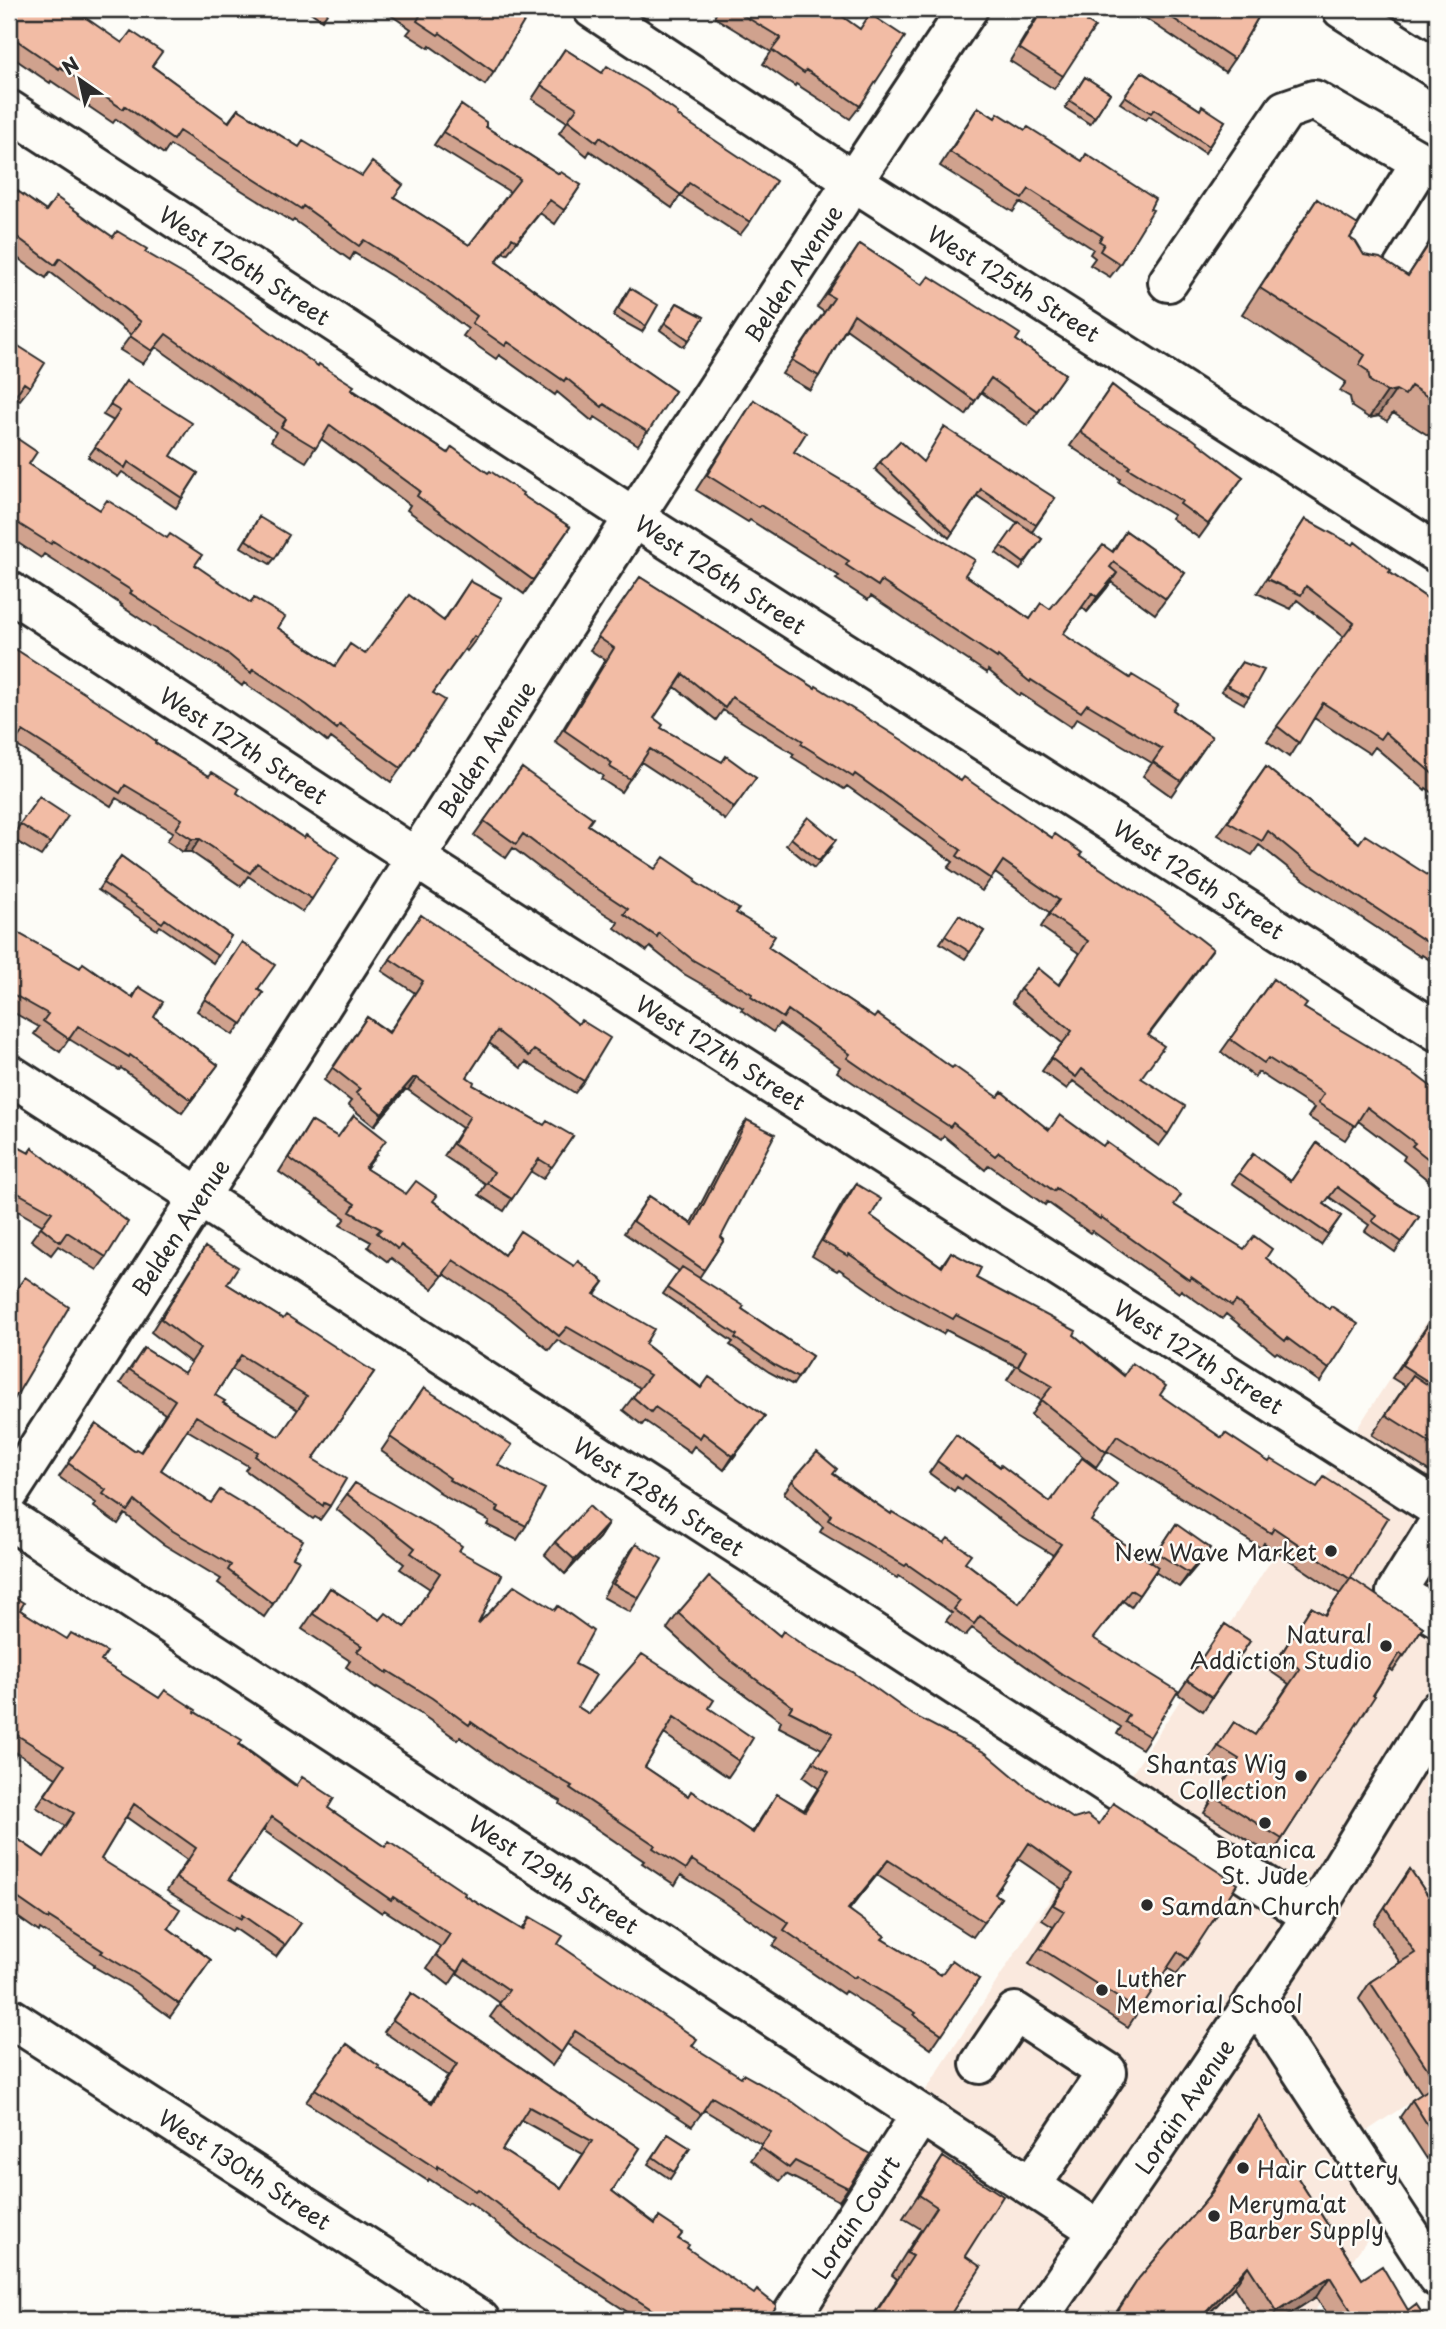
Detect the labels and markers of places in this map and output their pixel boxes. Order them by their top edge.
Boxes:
place label: New Wave Market [1114,1534,1317,1569]
marker: New Wave Market [1323,1543,1339,1559]
place label: Natural Addiction Studio [1190,1616,1372,1677]
marker: Natural Addiction Studio [1378,1638,1394,1654]
place label: Shantas Wig Collection [1146,1746,1287,1807]
marker: Shantas Wig Collection [1293,1768,1309,1784]
marker: Botanica St. Jude [1257,1815,1273,1831]
place label: Botanica St. Jude [1215,1831,1316,1892]
place label: Samdan Church [1161,1888,1340,1923]
marker: Samdan Church [1139,1897,1155,1913]
place label: Luther Memorial School [1116,1960,1303,2021]
marker: Luther Memorial School [1094,1982,1110,1998]
place label: Hair Cuttery [1257,2151,1399,2186]
marker: Hair Cuttery [1235,2160,1251,2176]
place label: Meryma'at Barber Supply [1228,2186,1384,2247]
marker: Meryma'at Barber Supply [1206,2208,1222,2224]

